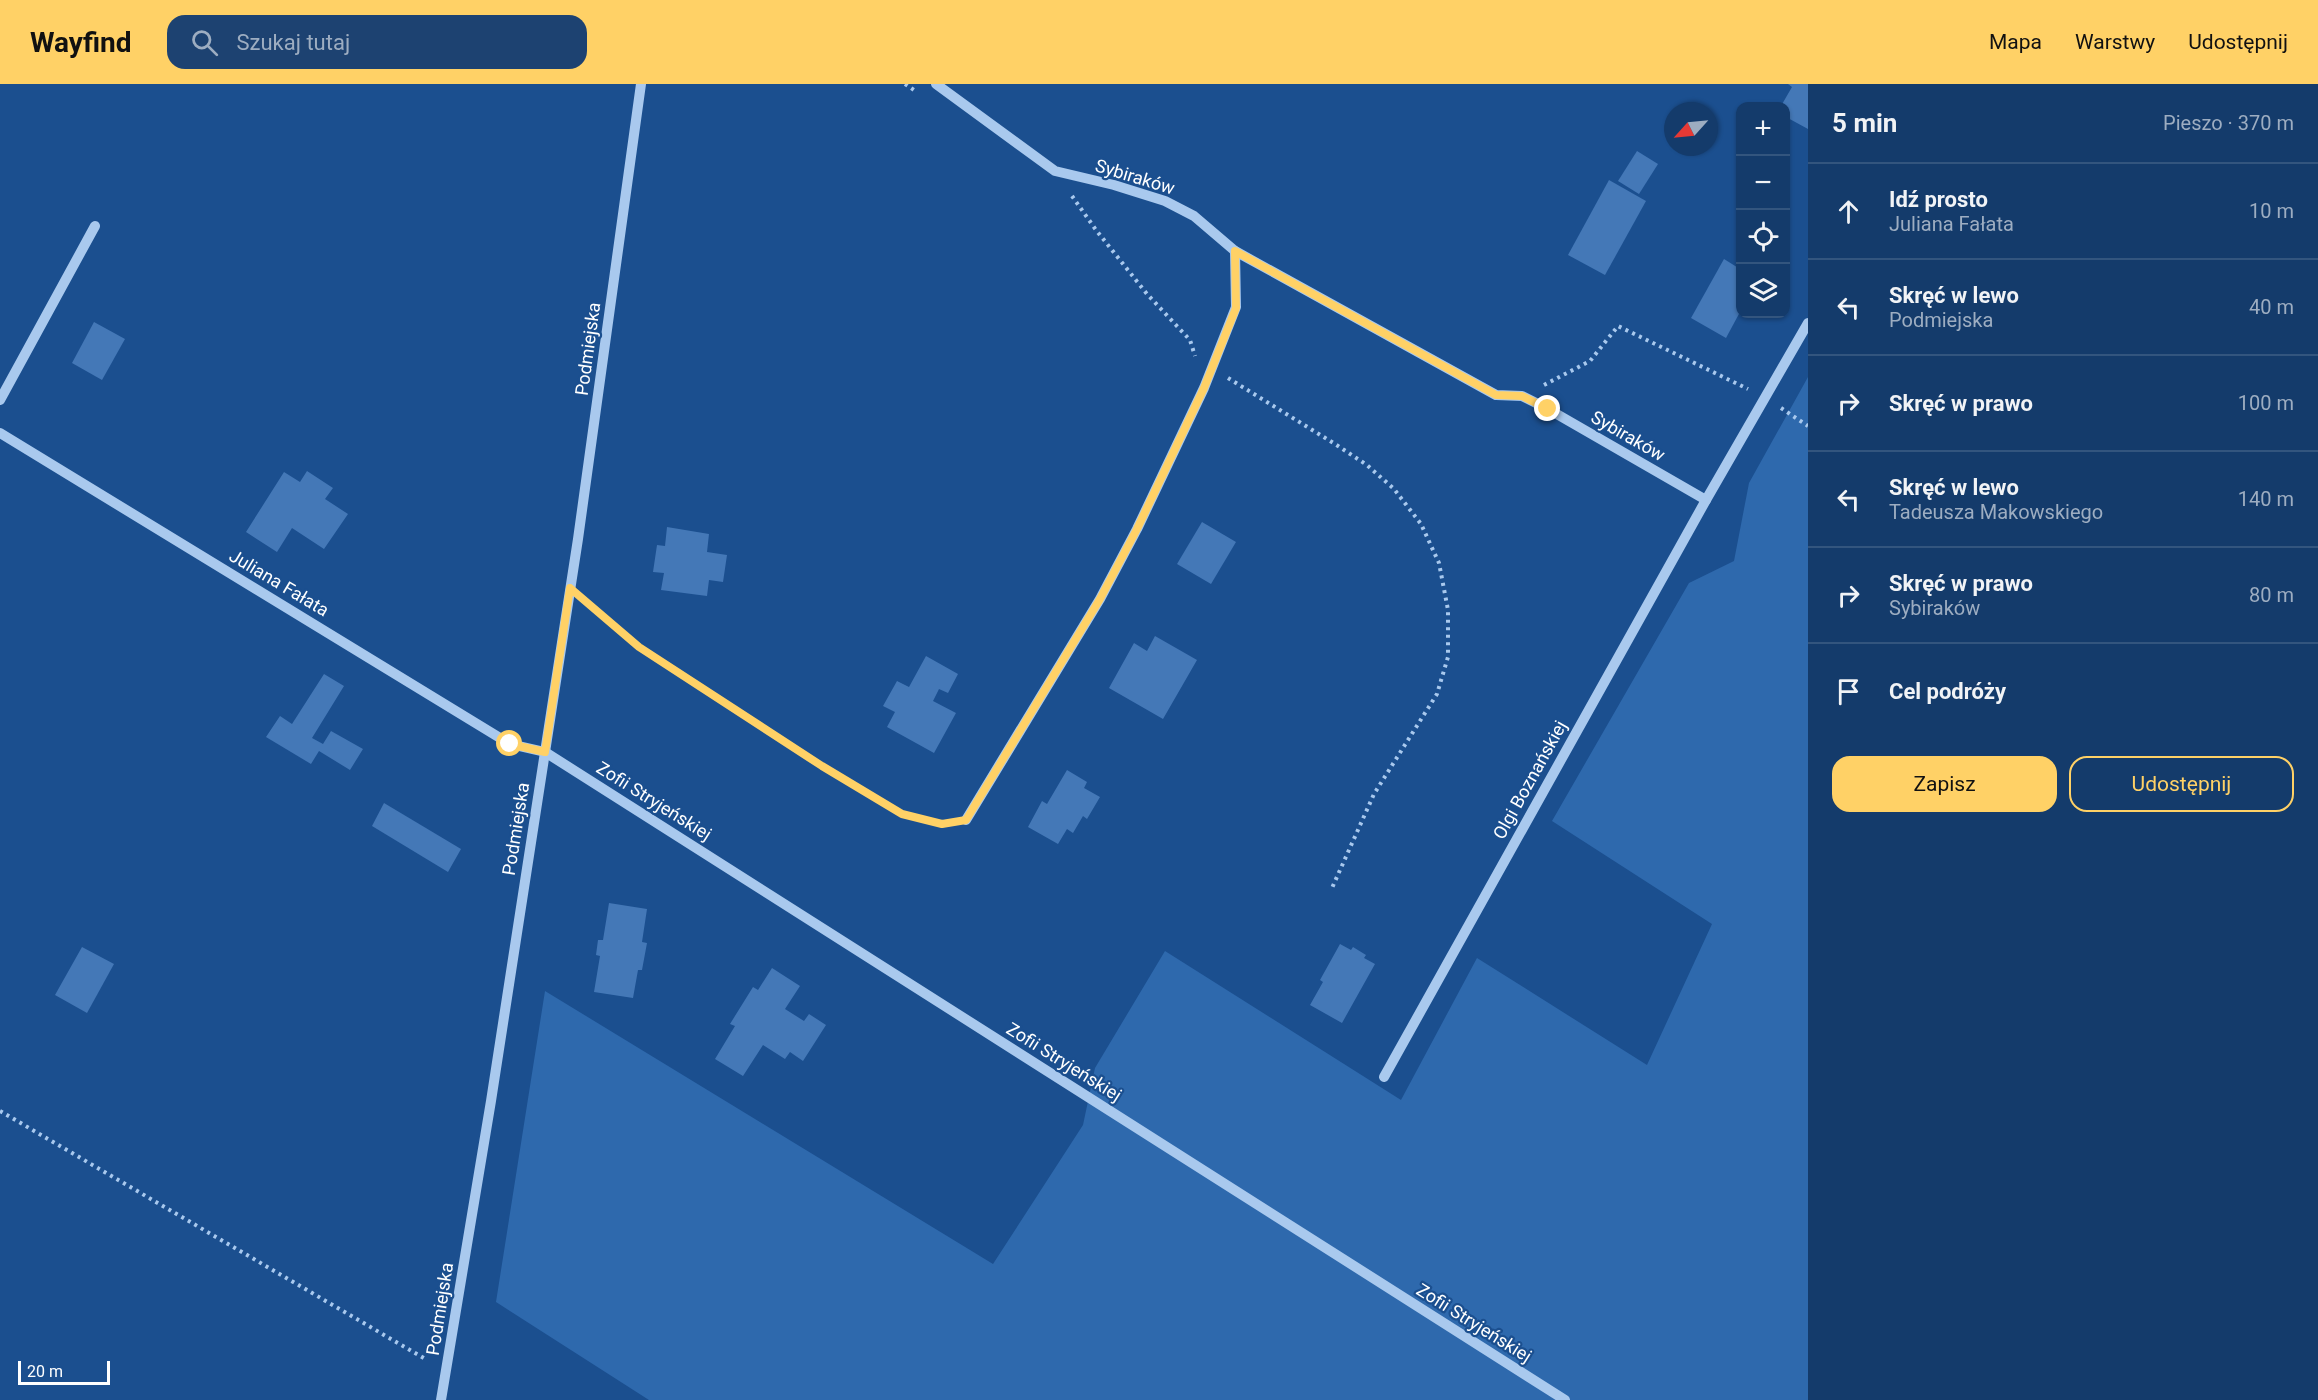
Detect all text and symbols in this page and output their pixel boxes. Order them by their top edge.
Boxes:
search box [167,15,587,69]
text: Wayfind [30,26,131,59]
icon: search [188,26,221,59]
text: Szukaj tutaj [236,30,350,55]
text: Mapa [1989,30,2042,54]
text: Warstwy [2075,30,2155,54]
text: Udostępnij [2188,30,2288,54]
north arrow [1664,102,1718,156]
map controls [1736,102,1790,318]
button: + [1736,102,1790,156]
text: 5 min [1832,108,1897,138]
text: Pieszo · 370 m [2163,111,2294,135]
street label: Sybiraków [1093,154,1178,199]
button: − [1736,156,1790,210]
text: Idź prosto [1889,187,1988,212]
icon: ahead [1832,195,1865,228]
text: 10 m [2249,199,2294,223]
button: locate [1736,210,1790,264]
text: Juliana Fałata [1889,212,2014,236]
button: layers [1736,264,1790,318]
text: Skręć w lewo [1889,283,2019,308]
icon: left [1832,291,1865,324]
text: 40 m [2249,295,2294,319]
street label: Podmiejska [571,301,604,397]
text: Podmiejska [1889,308,1993,332]
icon: right [1832,387,1865,420]
text: Skręć w prawo [1889,391,2033,416]
text: 100 m [2238,391,2294,415]
route end [1534,395,1560,421]
street label: Sybiraków [1587,406,1669,465]
text: Skręć w lewo [1889,475,2019,500]
icon: left [1832,483,1865,516]
text: 140 m [2238,487,2294,511]
text: Tadeusza Makowskiego [1889,500,2103,524]
street label: Juliana Fałata [226,545,333,621]
text: Skręć w prawo [1889,571,2033,596]
icon: right [1832,579,1865,612]
text: 80 m [2249,583,2294,607]
text: Sybiraków [1889,596,1980,620]
icon: arrive [1832,675,1865,708]
text: Cel podróży [1889,679,2006,704]
street label: Olgi Boznańskiej [1488,717,1571,843]
route start [496,730,522,756]
button: Zapisz [1832,756,2057,812]
button: Udostępnij [2069,756,2294,812]
street label: Zofii Stryjeńskiej [593,757,716,844]
street label: Podmiejska [498,781,533,877]
street label: Zofii Stryjeńskiej [1003,1018,1126,1105]
street label: Podmiejska [422,1261,457,1357]
street label: Zofii Stryjeńskiej [1413,1279,1536,1366]
scale bar [18,1358,110,1386]
text: 20 m [27,1362,63,1381]

